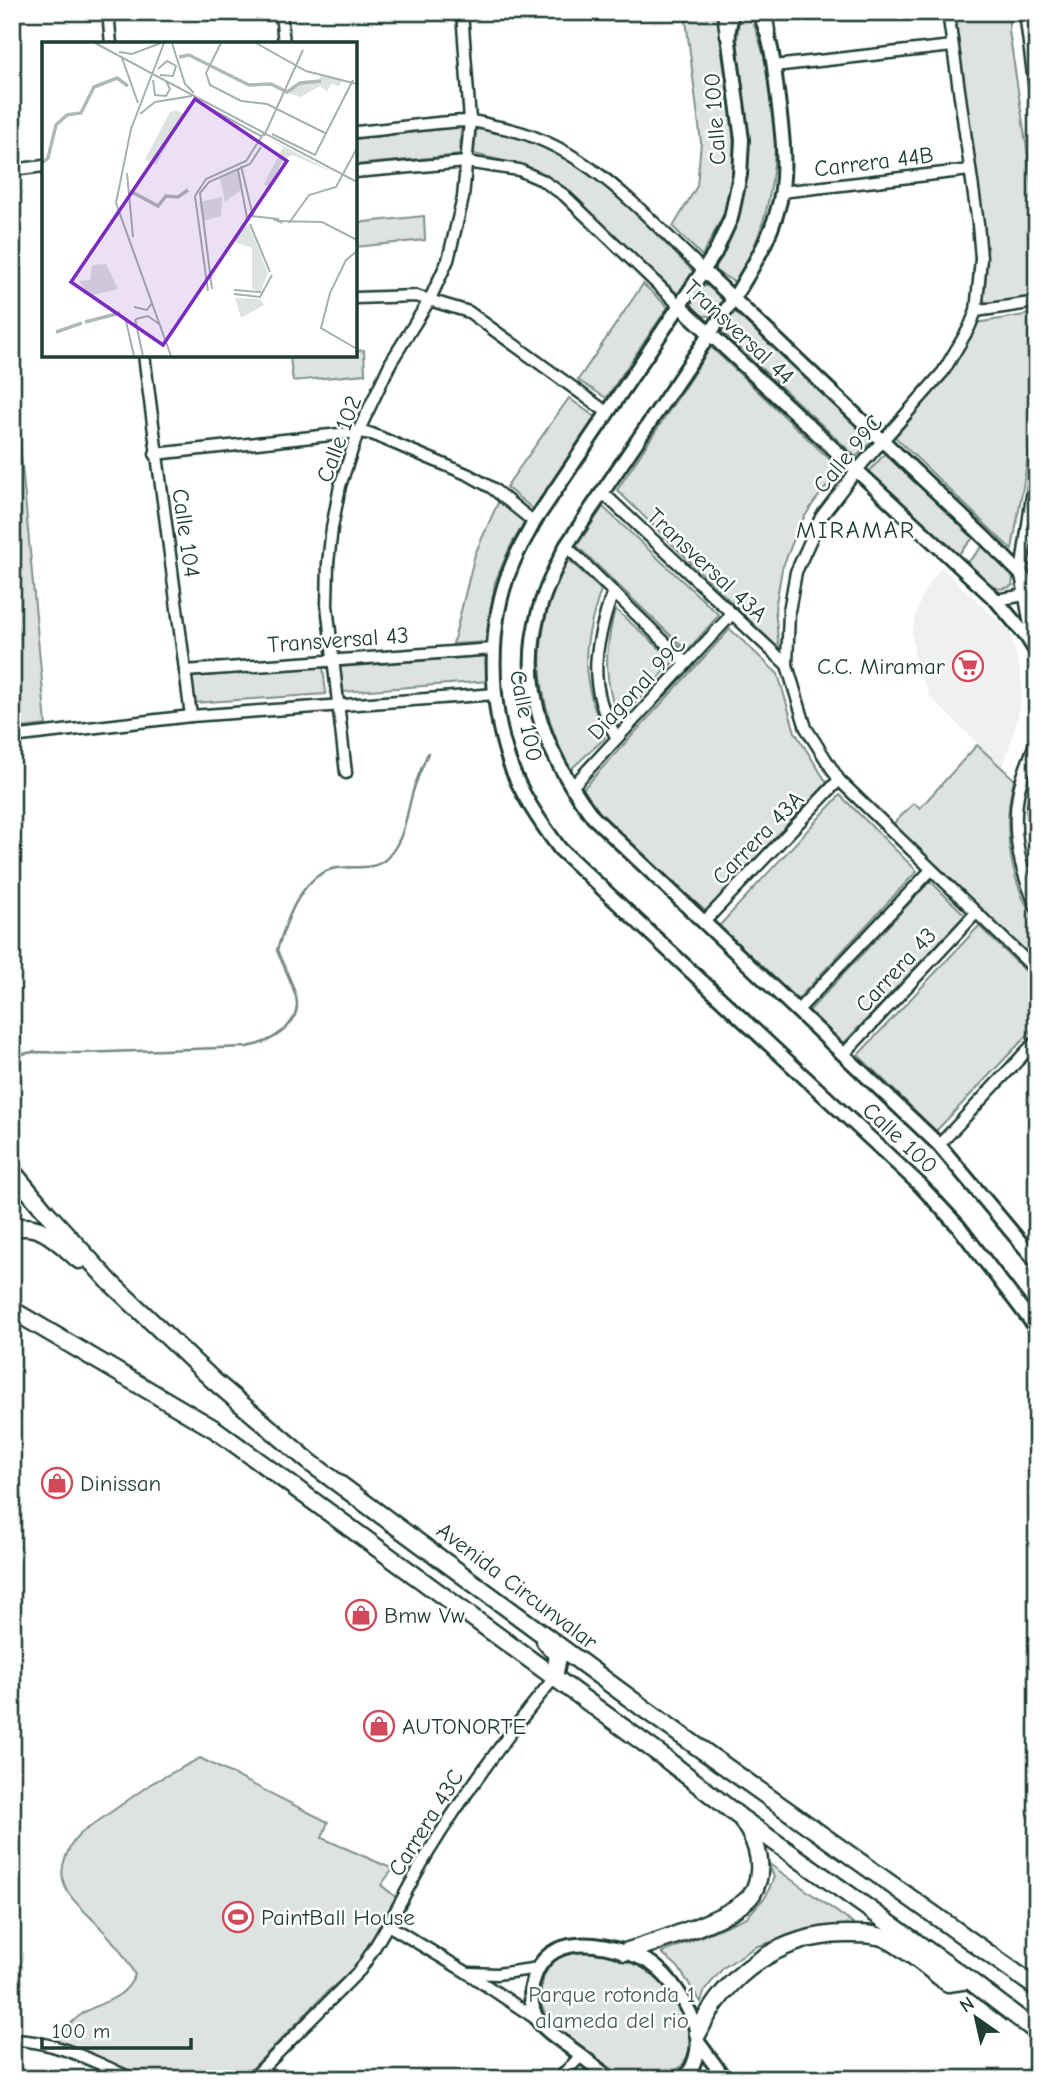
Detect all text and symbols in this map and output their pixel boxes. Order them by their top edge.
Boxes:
inset map [42,42,357,357]
street label: Calle 100 [698,72,732,166]
street label: Carrera 44B [813,141,935,183]
street label: Transversal 44 [678,274,800,390]
street label: Calle 102 [311,392,367,486]
street label: Calle 99C [808,409,888,499]
street label: Calle 104 [166,487,206,579]
street label: Transversal 43A [641,502,773,628]
district label: MIRAMAR [796,516,916,544]
street label: Transversal 43 [266,622,410,658]
street label: Diagonal 99C [582,631,692,745]
supermarket icon: C.C. Miramar [951,649,985,683]
place label: C.C. Miramar [817,653,946,680]
street label: Calle 100 [504,668,548,764]
street label: Carrera 43A [707,786,809,890]
street label: Carrera 43 [850,922,942,1018]
street label: Calle 100 [857,1097,943,1179]
shop icon: Dinissan [40,1466,74,1500]
place label: Dinissan [80,1470,161,1497]
street label: Avenida Circunvalar [431,1517,603,1656]
shop icon: Bmw Vw [344,1598,378,1632]
place label: Bmw Vw [384,1602,465,1629]
shop icon: AUTONORTE [362,1709,396,1743]
place label: AUTONORTE [402,1713,526,1740]
street label: Carrera 43C [383,1765,469,1881]
sports icon: PaintBall House [221,1900,255,1934]
place label: PaintBall House [261,1904,415,1931]
park label: Parque rotonda 1 alameda del rio [528,1981,696,2034]
north arrow [940,1982,1010,2052]
text: N [956,1992,978,2017]
scale bar [42,2007,191,2051]
text: 100 m [52,2019,110,2043]

